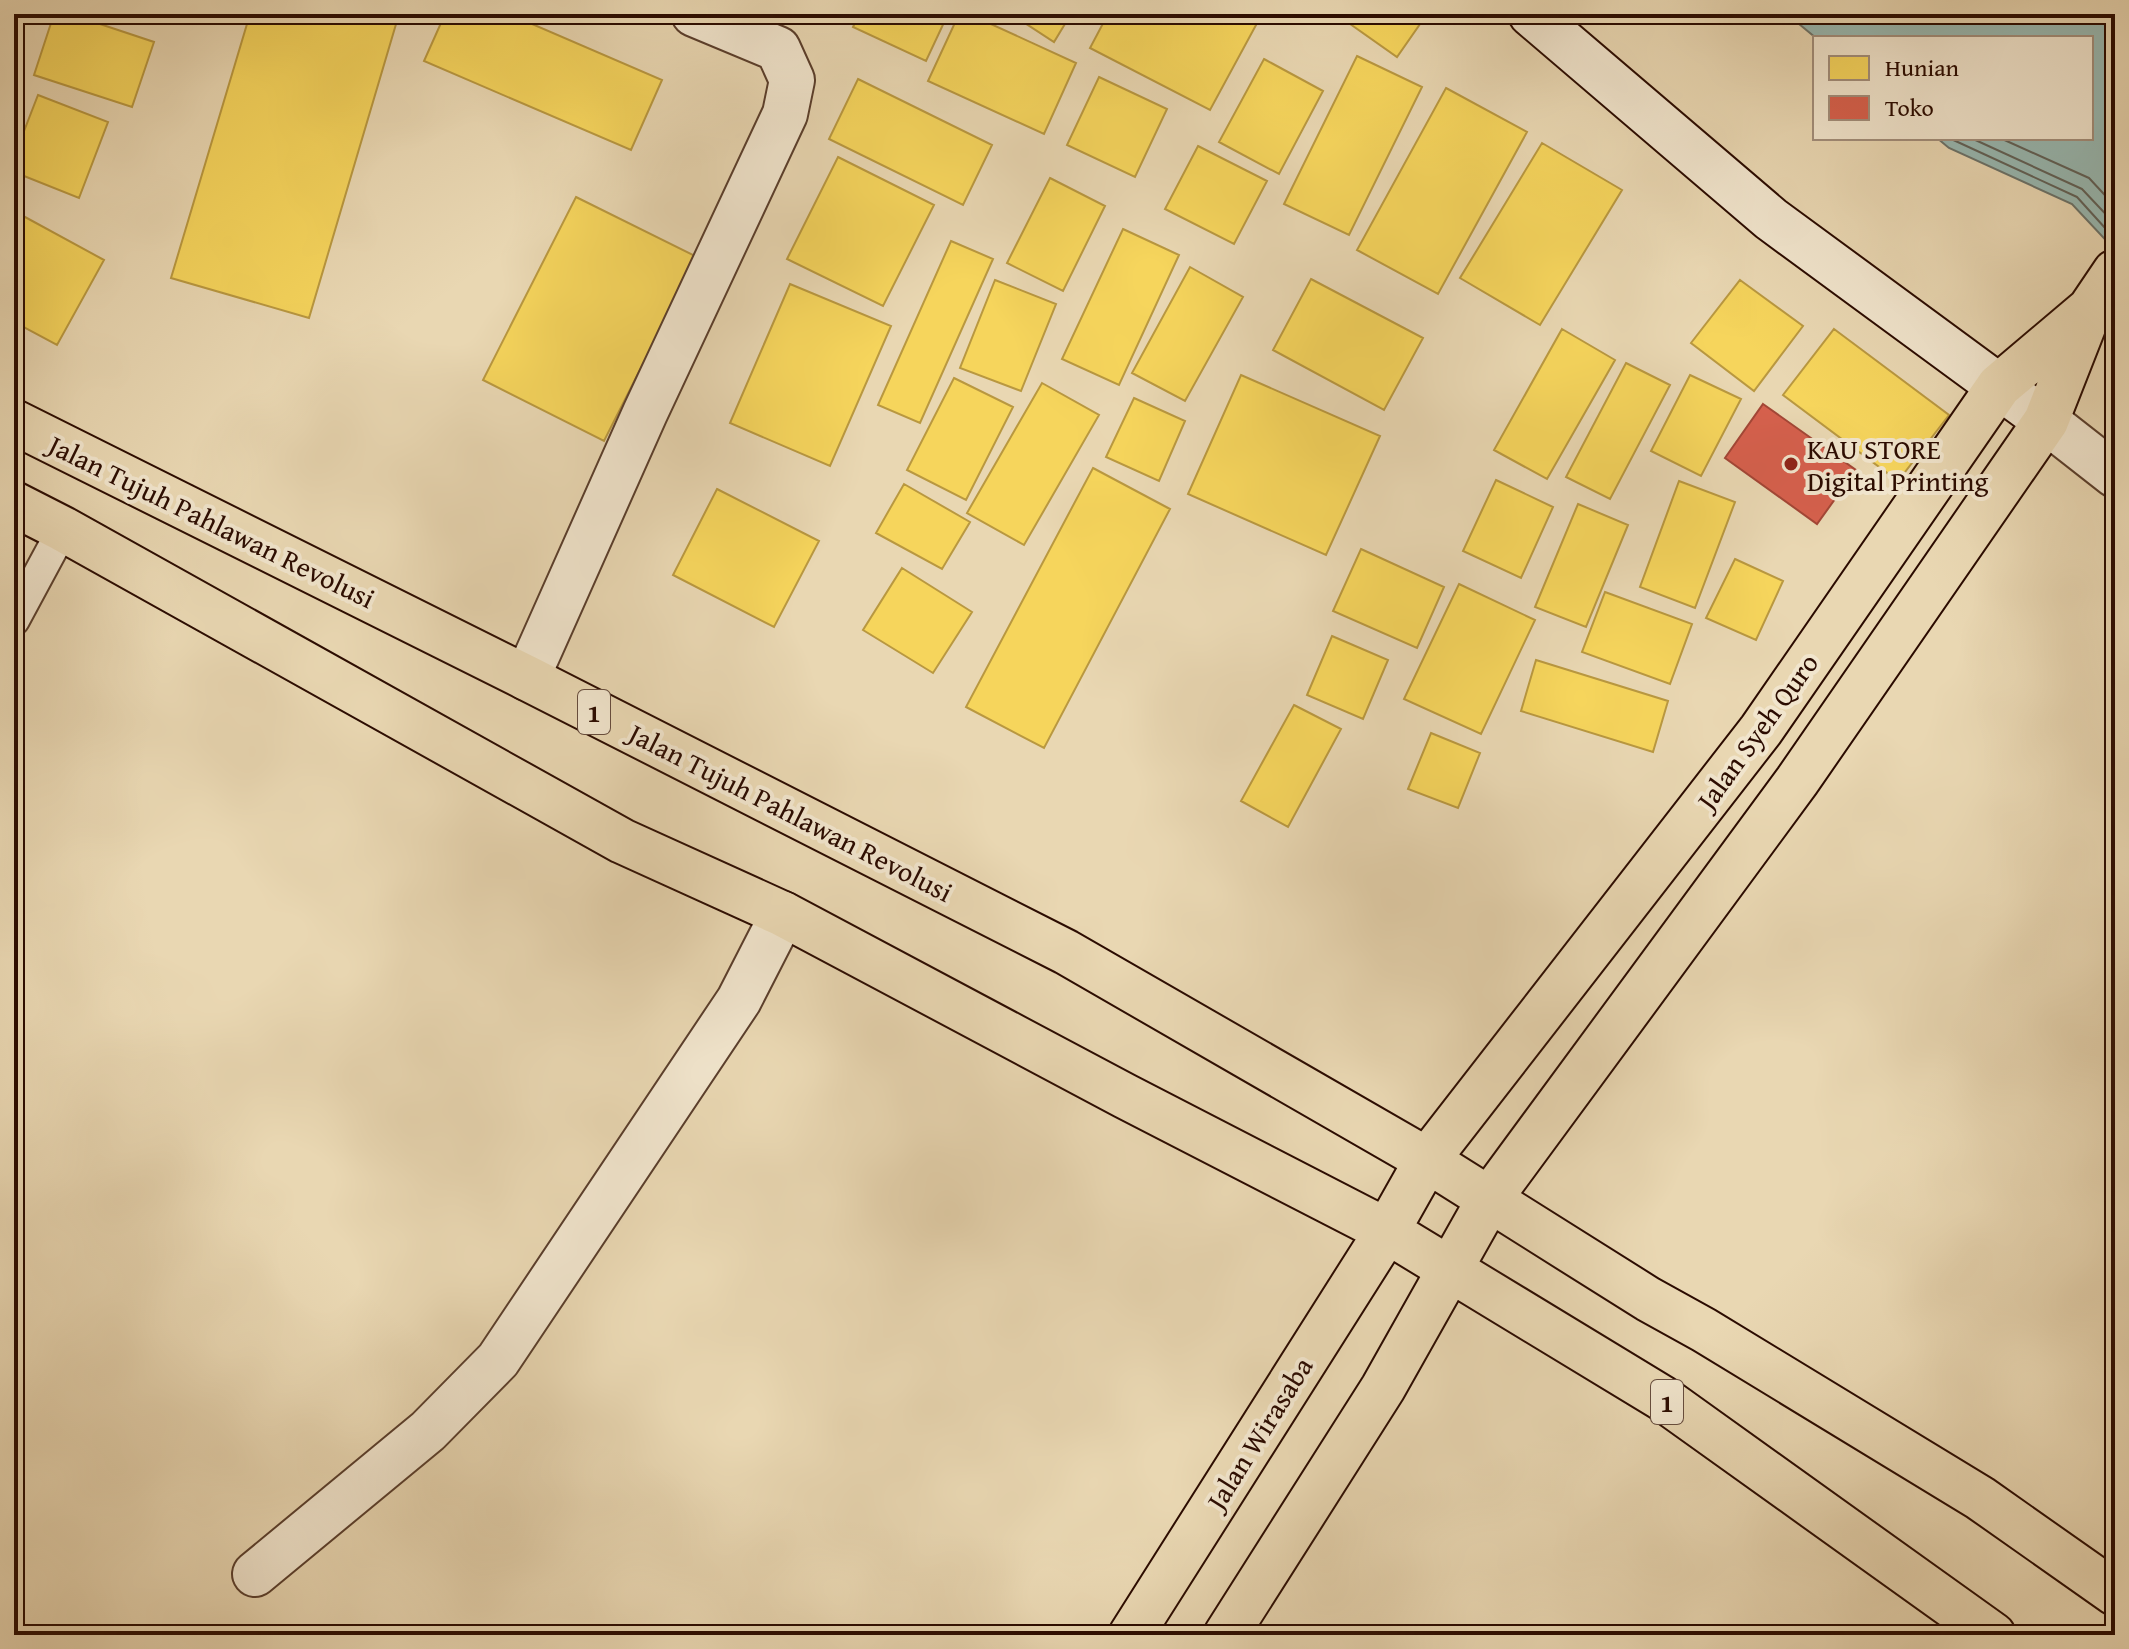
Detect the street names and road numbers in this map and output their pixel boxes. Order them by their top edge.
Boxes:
street label: Jalan Tujuh Pahlawan Revolusi [39,423,382,618]
street label: Jalan Syeh Quro [1684,644,1828,820]
road number: 1 [578,690,610,734]
street label: Jalan Tujuh Pahlawan Revolusi [619,711,960,912]
street label: Jalan Wirasaba [1194,1348,1323,1520]
road number: 1 [1651,1380,1683,1424]

